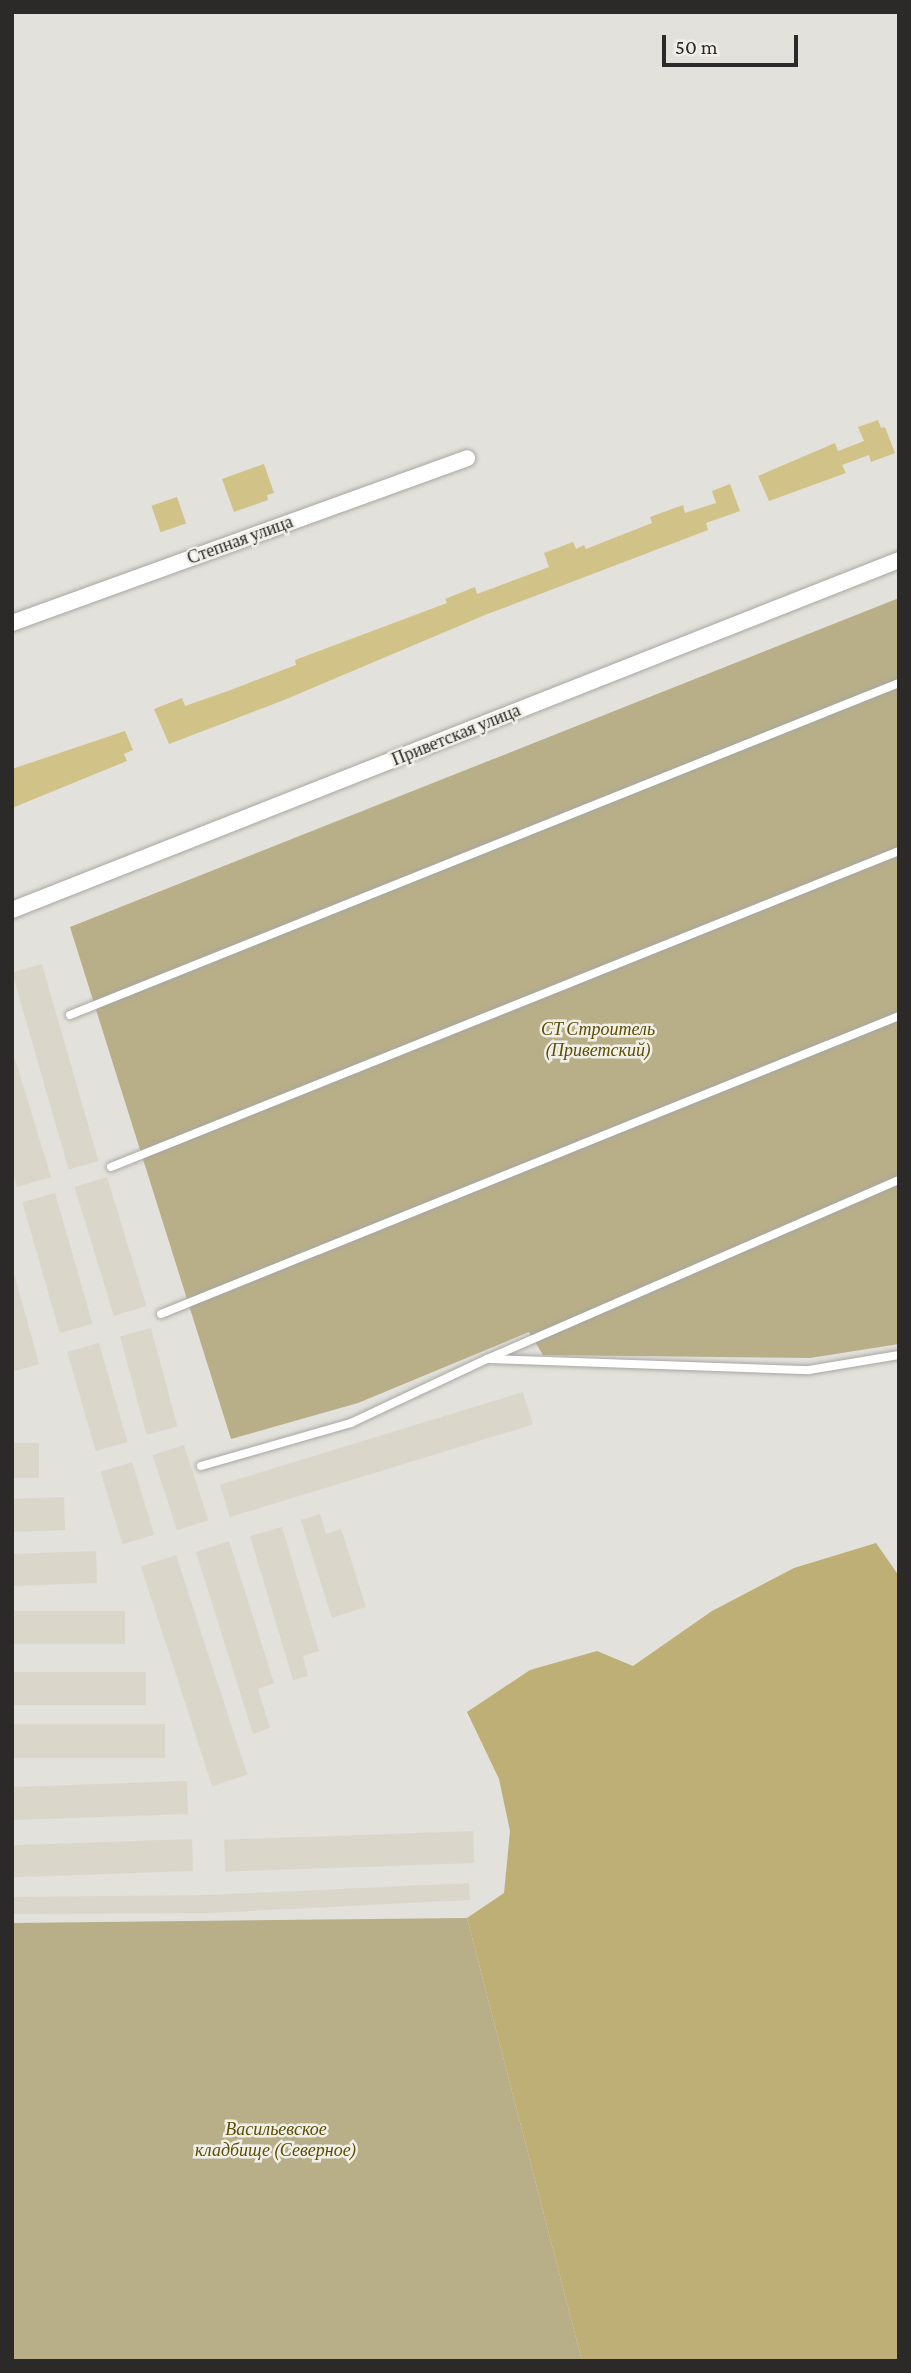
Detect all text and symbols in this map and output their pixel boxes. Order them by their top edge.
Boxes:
scale bar [666,21,802,65]
text: 50 m [675,35,718,59]
street label: Степная улица [184,511,296,569]
street label: Приветская улица [389,699,523,771]
park label: СТ Строитель (Приветский) [541,1019,655,1062]
park label: Васильевское кладбище (Северное) [195,2119,357,2162]

